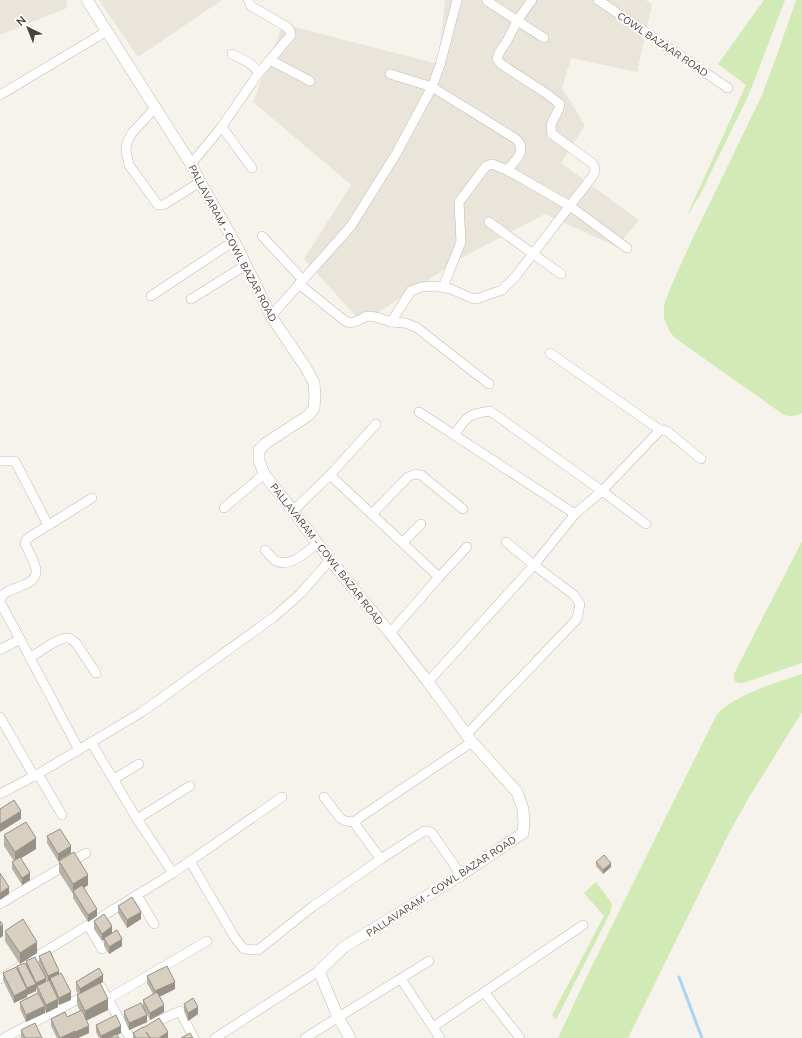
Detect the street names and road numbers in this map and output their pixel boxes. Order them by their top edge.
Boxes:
street label: COWL BAZAAR ROAD [615,9,711,80]
street label: PALLAVARAM - COWL BAZAR ROAD [185,162,280,324]
street label: PALLAVARAM - COWL BAZAR ROAD [267,481,386,628]
street label: PALLAVARAM - COWL BAZAR ROAD [364,833,519,940]

